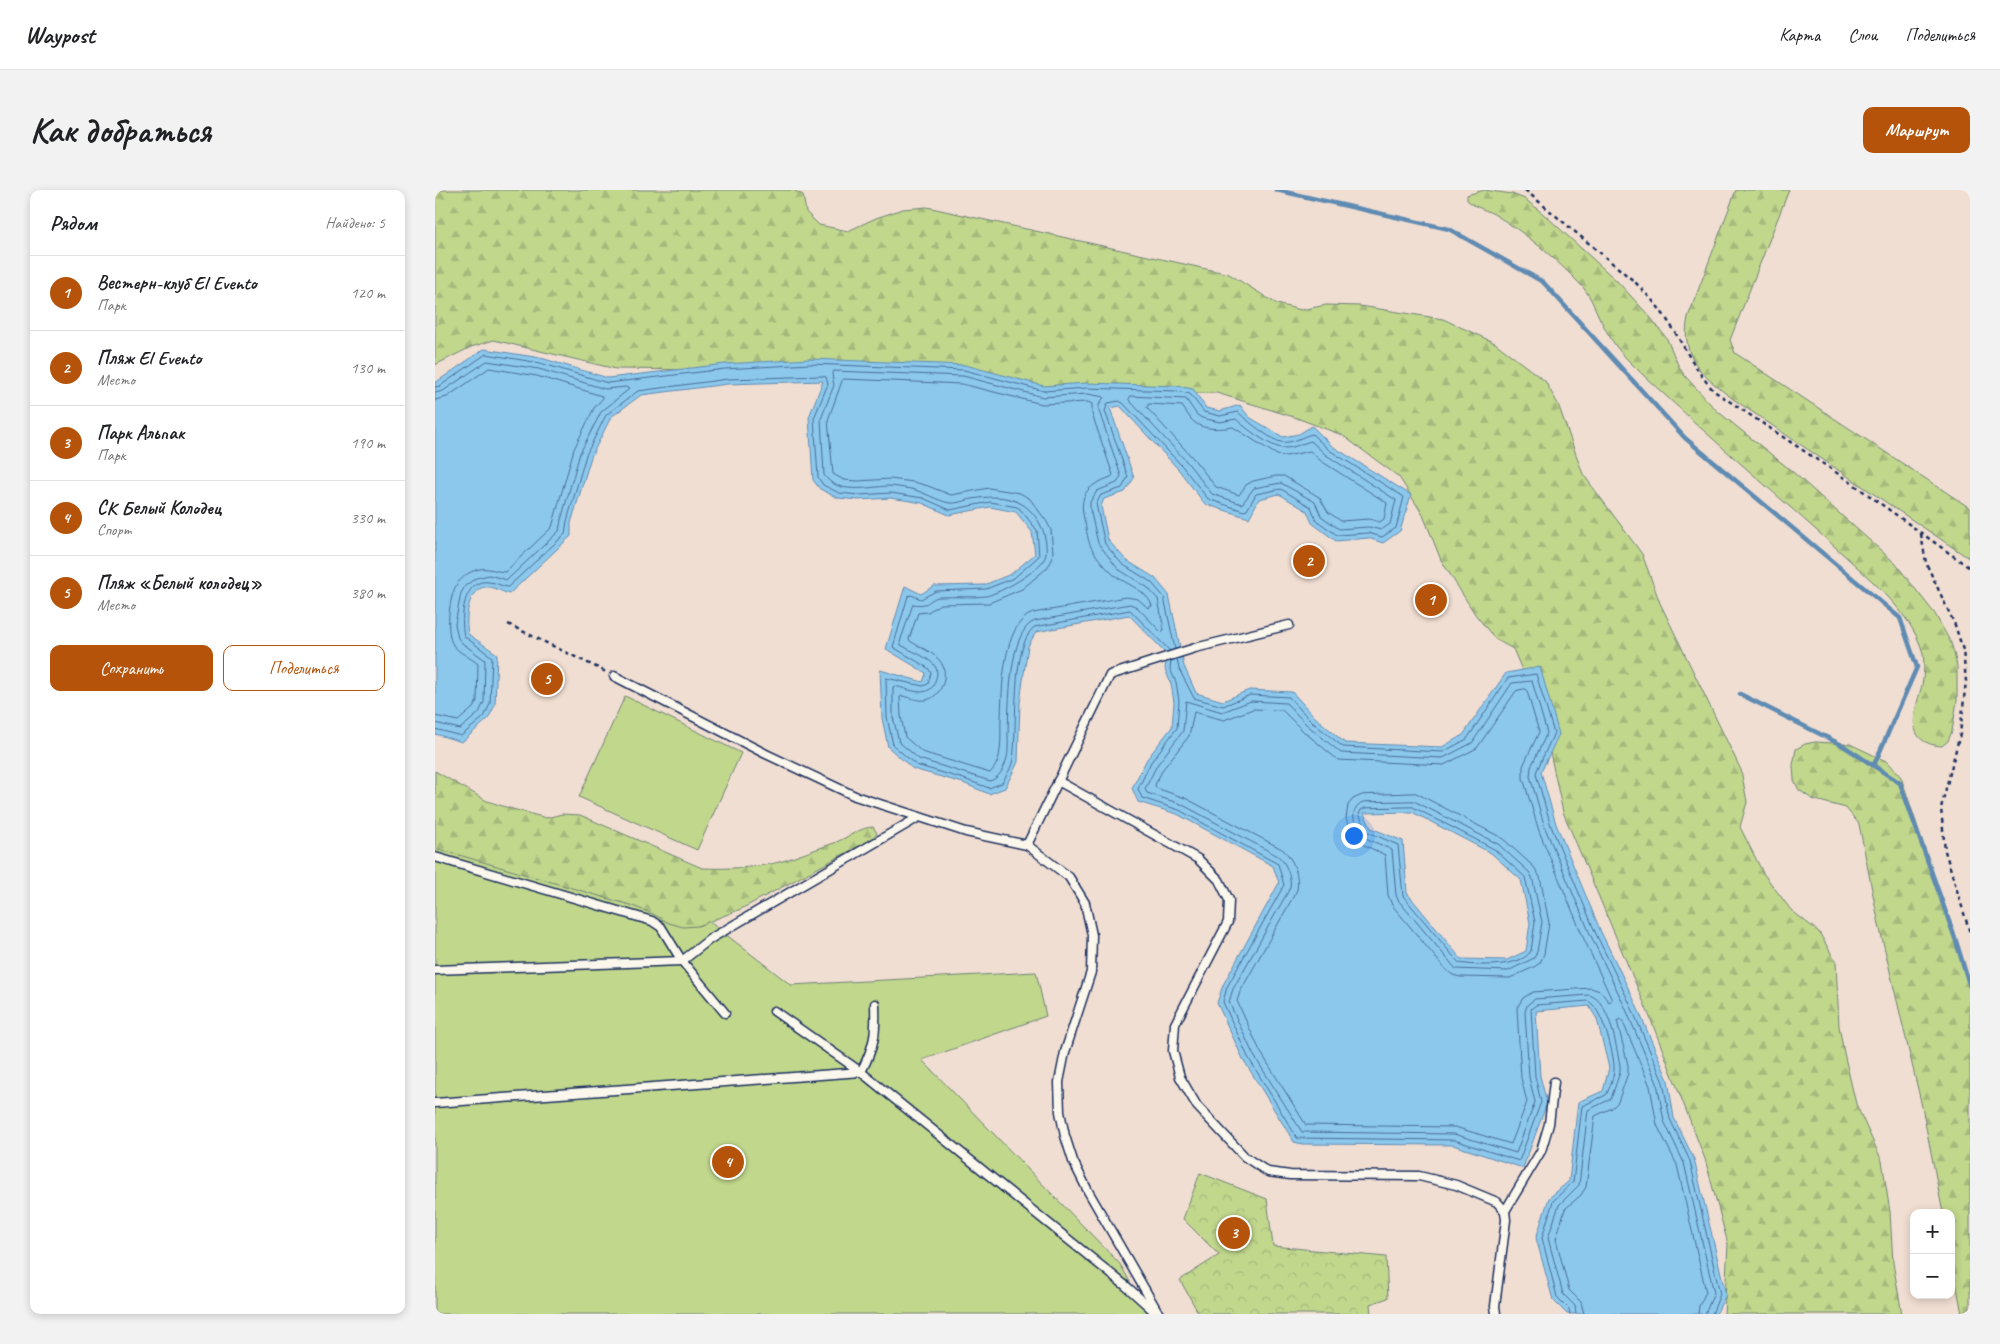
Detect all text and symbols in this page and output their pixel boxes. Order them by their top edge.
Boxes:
text: Waypost [25,20,95,50]
text: Карта [1779,24,1820,46]
text: Слои [1848,24,1877,46]
text: Поделиться [1905,24,1975,46]
button: Маршрут [1863,107,1970,153]
text: Как добраться [30,108,211,153]
text: Рядом [50,210,97,236]
text: Найдено: 5 [325,213,385,233]
text: Вестерн-клуб El Evento [97,271,257,295]
text: 1 [62,283,70,303]
text: 120 m [351,283,385,303]
text: Парк [97,295,126,315]
text: Пляж El Evento [97,346,202,370]
text: 2 [62,358,70,378]
text: 130 m [351,358,385,378]
text: Место [97,370,135,390]
text: Парк Альпак [97,421,185,445]
text: 3 [62,433,70,453]
text: 190 m [351,433,385,453]
text: Парк [97,445,126,465]
text: СК Белый Колодец [97,496,222,520]
text: 4 [62,508,70,528]
text: 330 m [351,508,385,528]
text: Спорт [97,520,132,540]
pin: 2 [1293,542,1325,580]
text: Пляж «Белый колодец» [97,571,262,595]
pin: 1 [1415,581,1447,619]
text: 5 [63,583,69,603]
text: 380 m [351,583,385,603]
text: Место [97,595,135,615]
button: Сохранить [50,645,213,691]
button: Поделиться [223,645,385,691]
pin: 5 [531,660,563,698]
your location [1341,823,1367,849]
pin: 4 [712,1143,744,1181]
map controls [1910,1209,1955,1299]
button: + [1910,1209,1955,1254]
pin: 3 [1218,1214,1250,1252]
button: − [1910,1254,1955,1299]

